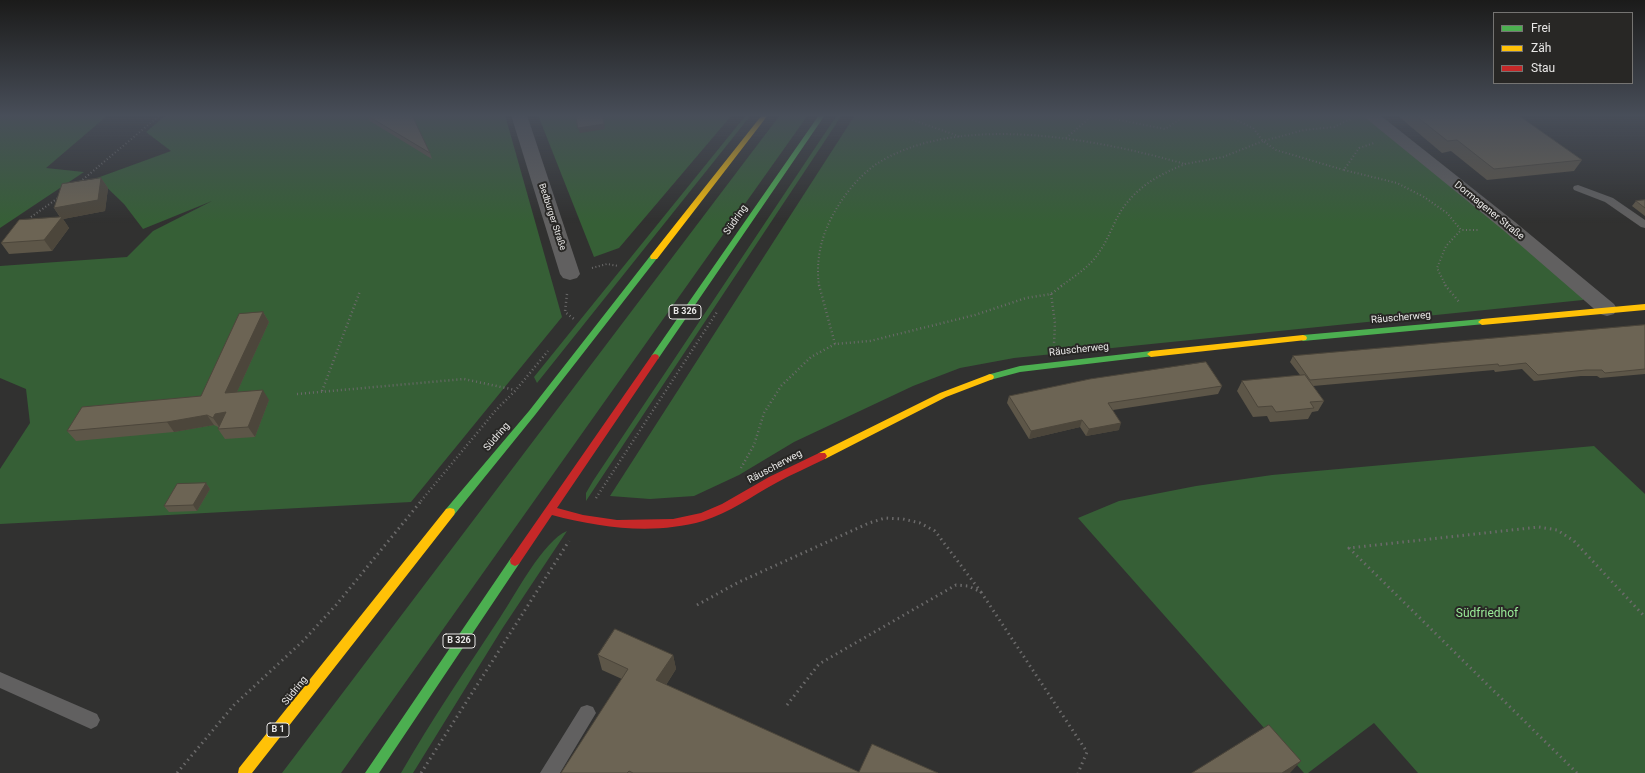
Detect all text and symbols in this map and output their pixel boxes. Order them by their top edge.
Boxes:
legend [1493,12,1633,84]
text: Frei [1531,21,1551,35]
text: Zäh [1531,41,1551,55]
text: Stau [1531,61,1555,75]
street label: Dormagener Straße [1452,179,1526,243]
street label: Bedburger Straße [536,182,568,252]
street label: Südring [721,203,751,237]
road number: B 326 [669,305,701,319]
street label: Räuscherweg [1370,309,1432,327]
street label: Räuscherweg [1048,341,1110,359]
street label: Südring [481,420,513,454]
street label: Räuscherweg [746,448,804,486]
park label: Südfriedhof [1456,607,1518,621]
road number: B 326 [443,634,475,648]
street label: Südring [280,674,310,708]
road number: B 1 [267,723,289,737]

